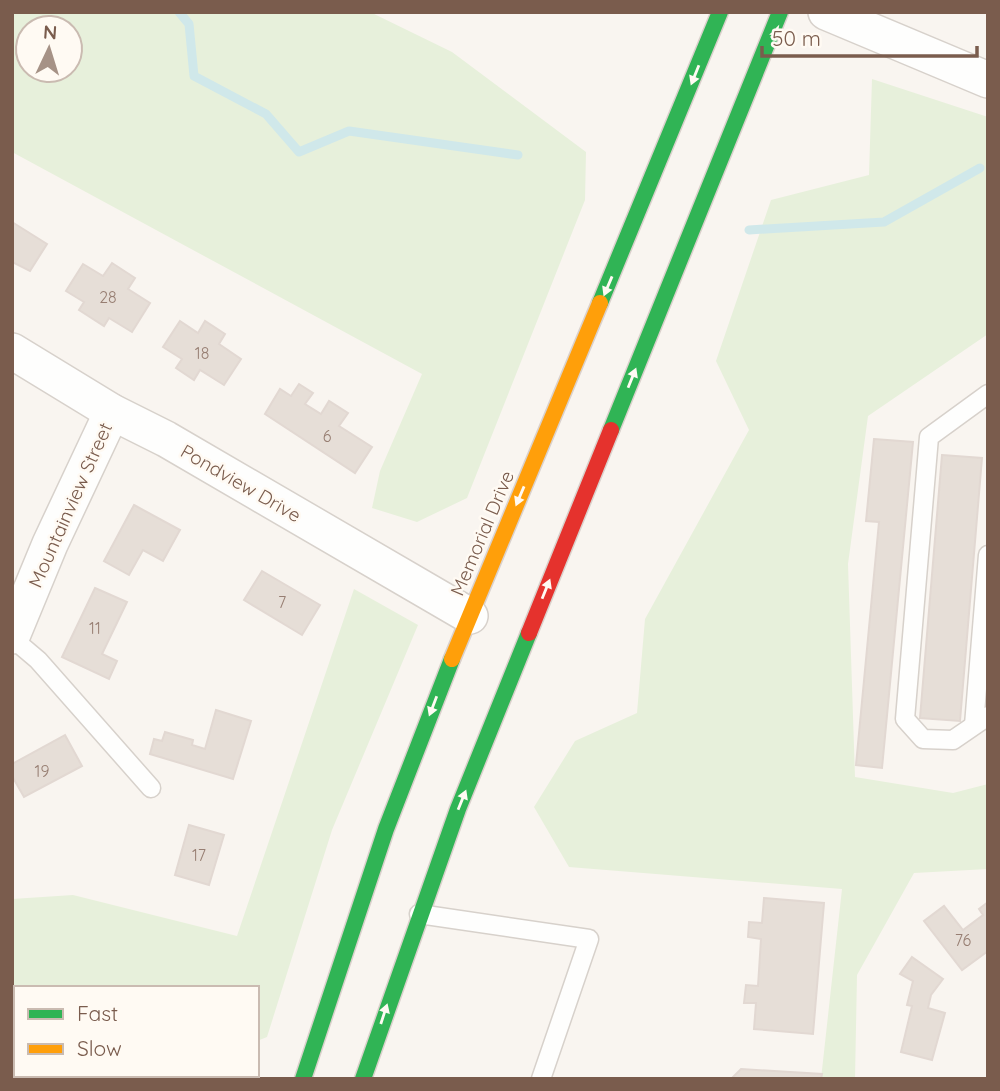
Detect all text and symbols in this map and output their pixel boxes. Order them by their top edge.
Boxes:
north arrow [14,14,84,84]
scale bar [762,14,977,58]
text: N [42,20,58,44]
text: 50 m [772,25,821,51]
one-way arrow [689,65,700,86]
one-way arrow [602,275,613,296]
house number: 28 [99,287,117,307]
house number: 18 [195,343,209,363]
one-way arrow [627,367,638,388]
street label: Mountainview Street [23,419,117,591]
house number: 6 [323,426,332,446]
street label: Pondview Drive [176,439,306,527]
street label: Memorial Drive [445,467,519,599]
one-way arrow [515,485,526,506]
one-way arrow [541,578,552,599]
house number: 7 [278,592,286,612]
house number: 11 [89,618,101,638]
one-way arrow [427,695,438,716]
house number: 19 [35,761,49,781]
one-way arrow [456,789,467,810]
house number: 17 [192,845,206,865]
house number: 76 [955,930,972,950]
legend [14,986,259,1077]
text: Fast [77,1000,118,1026]
one-way arrow [379,1003,390,1024]
text: Slow [77,1035,122,1061]

